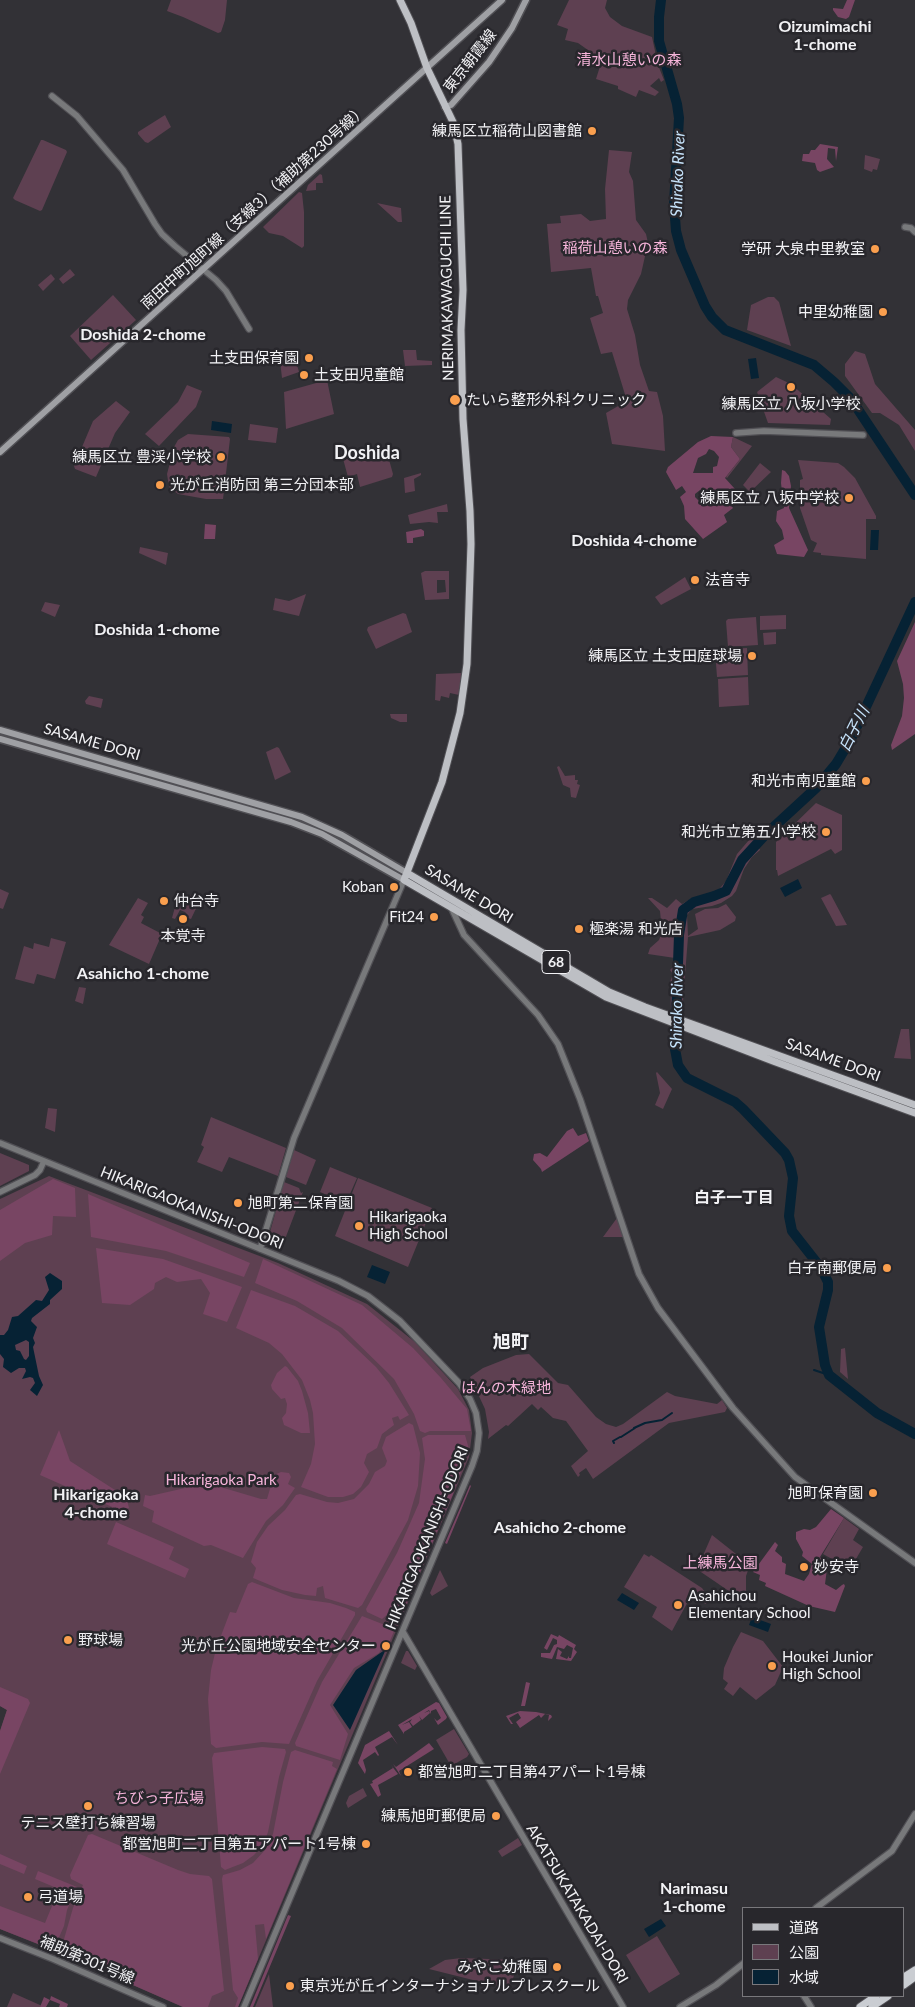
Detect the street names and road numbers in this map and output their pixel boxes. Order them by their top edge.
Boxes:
street label: 東京朝霞線 [440,26,500,96]
street label: 南田中町旭町線（支線3）（補助第230号線） [138,101,370,313]
street label: NERIMAKAWAGUCHI LINE [436,195,458,381]
street label: SASAME DORI [42,720,142,764]
street label: SASAME DORI [422,861,516,927]
road number: 68 [542,950,570,974]
street label: SASAME DORI [783,1035,883,1085]
street label: HIKARIGAOKANISHI-ODORI [98,1163,286,1253]
street label: HIKARIGAOKANISHI-ODORI [382,1444,472,1632]
street label: AKATSUKATAKADAI-DORI [522,1821,632,1987]
street label: 補助第301号線 [37,1932,137,1988]

